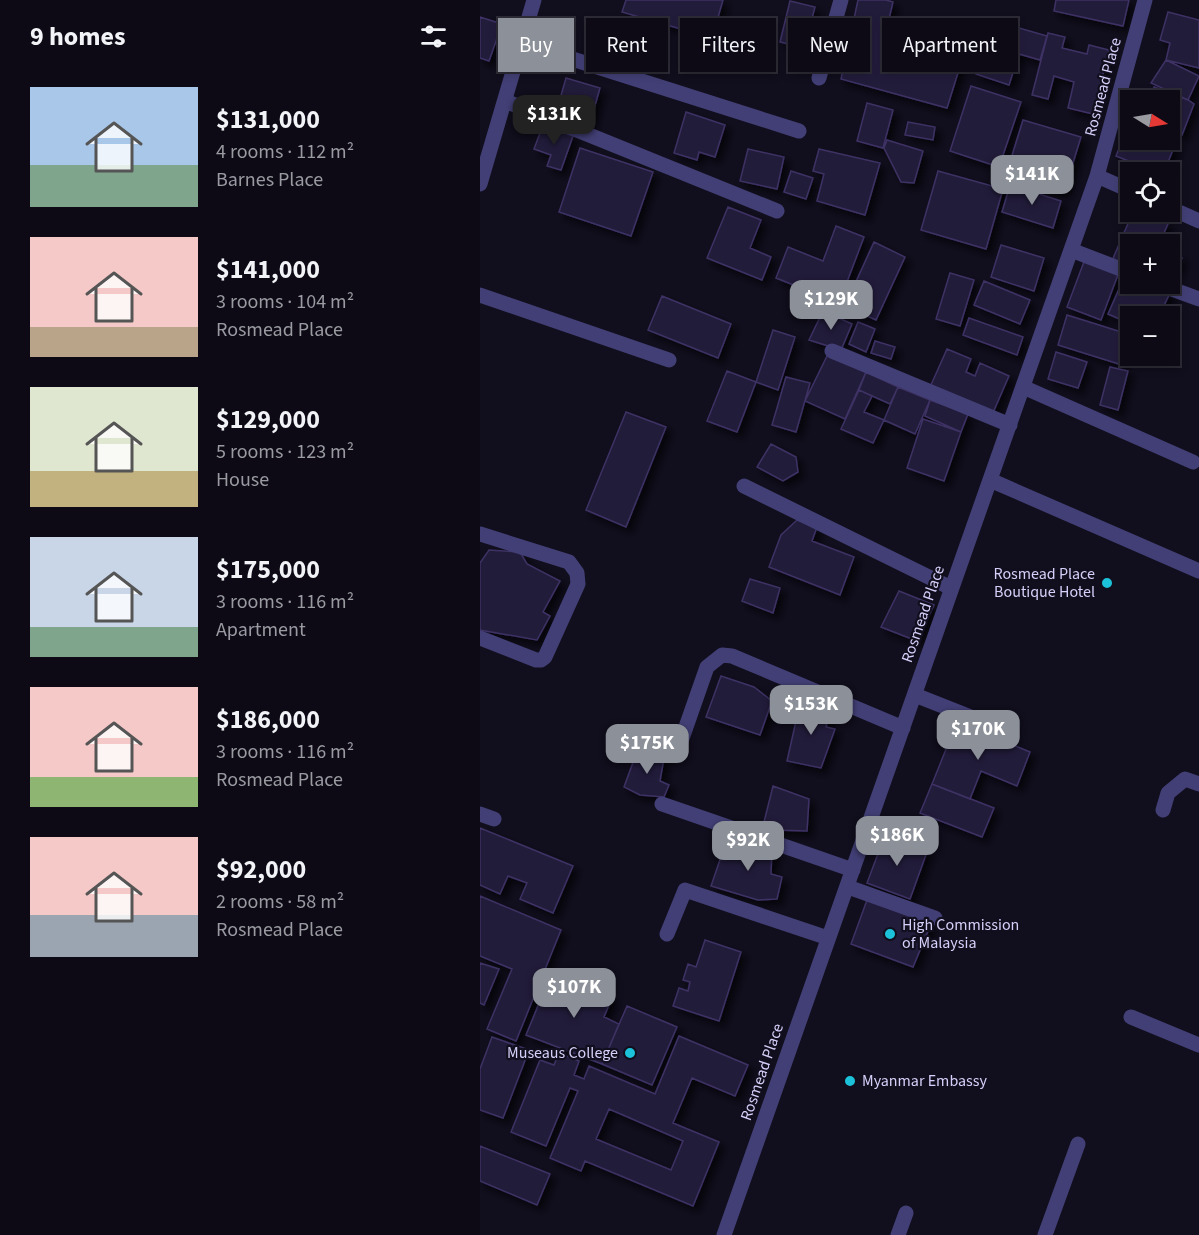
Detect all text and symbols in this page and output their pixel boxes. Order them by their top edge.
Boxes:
text: 9 homes [30,18,125,55]
chip: Buy [498,18,574,72]
chip: Rent [586,18,668,72]
chip: Filters [680,18,776,72]
chip: New [788,18,870,72]
chip: Apartment [882,18,1018,72]
icon: filters [417,20,450,53]
street label: Rosmead Place [1079,35,1127,139]
north arrow [1120,90,1180,150]
map controls [1120,90,1180,366]
pin: $131K [512,95,596,146]
text: $131K [527,100,581,128]
text: $131,000 [216,101,320,138]
icon: home [78,111,150,183]
text: 4 rooms · 112 m² [216,138,354,166]
pin: $141K [990,155,1074,206]
text: $141K [1005,160,1059,188]
button: locate [1120,162,1180,222]
text: Barnes Place [216,166,323,194]
button: + [1120,234,1180,294]
text: $141,000 [216,251,320,288]
icon: home [78,261,150,333]
pin: $129K [789,280,873,331]
text: $129K [804,285,858,313]
text: 3 rooms · 104 m² [216,288,354,316]
button: − [1120,306,1180,366]
text: Rosmead Place [216,316,343,344]
text: $129,000 [216,401,320,438]
icon: home [78,411,150,483]
text: 5 rooms · 123 m² [216,438,354,466]
text: House [216,466,269,494]
text: $175,000 [216,551,320,588]
icon: home [78,561,150,633]
street label: Rosmead Place [896,562,950,666]
place label: Rosmead Place Boutique Hotel [993,563,1095,603]
marker: Rosmead Place Boutique Hotel [1100,576,1114,590]
text: 3 rooms · 116 m² [216,588,354,616]
text: Apartment [216,616,306,644]
pin: $153K [769,685,853,736]
text: $153K [784,690,838,718]
text: $186,000 [216,701,320,738]
pin: $170K [936,710,1020,761]
icon: home [78,711,150,783]
text: $170K [951,715,1005,743]
pin: $175K [605,724,689,775]
text: $175K [620,729,674,757]
text: 3 rooms · 116 m² [216,738,354,766]
text: Rosmead Place [216,766,343,794]
pin: $186K [855,816,939,867]
pin: $92K [712,821,784,872]
text: $186K [870,821,924,849]
text: $92K [726,826,770,854]
text: $92,000 [216,851,306,888]
icon: home [78,861,150,933]
text: 2 rooms · 58 m² [216,888,344,916]
place label: High Commission of Malaysia [902,914,1019,954]
text: Rosmead Place [216,916,343,944]
marker: High Commission of Malaysia [883,927,897,941]
pin: $107K [532,968,616,1019]
text: $107K [547,973,601,1001]
street label: Rosmead Place [735,1020,789,1124]
place label: Museaus College [507,1042,618,1064]
marker: Museaus College [623,1046,637,1060]
place label: Myanmar Embassy [862,1070,987,1092]
marker: Myanmar Embassy [843,1074,857,1088]

